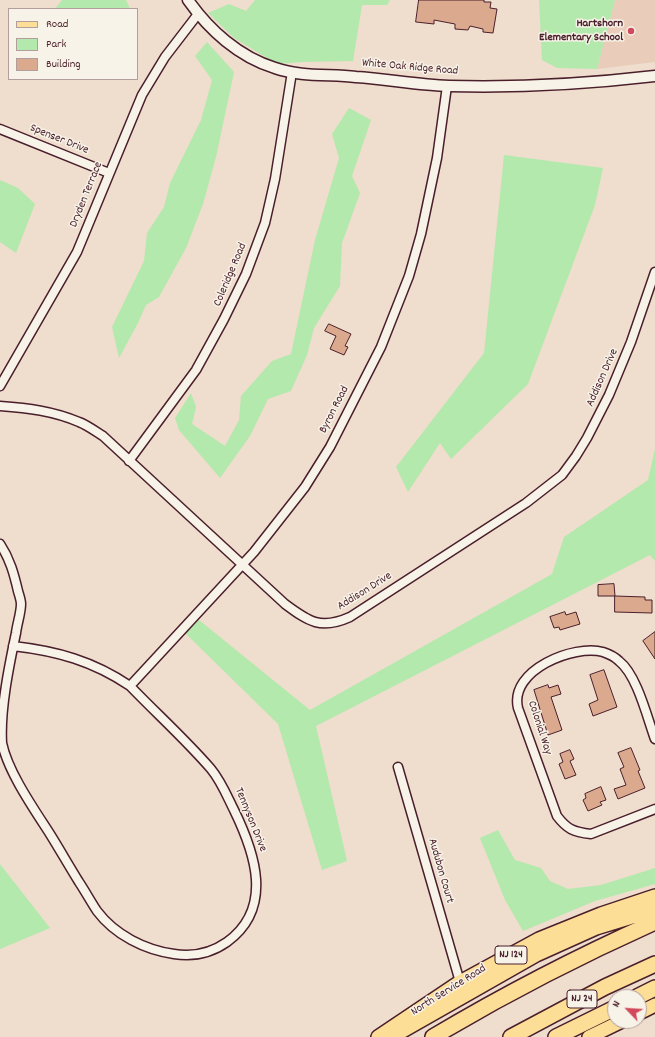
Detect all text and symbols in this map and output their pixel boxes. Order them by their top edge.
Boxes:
legend [8,8,138,80]
text: Road [46,16,68,33]
place label: Hartshorn Elementary School [539,17,623,45]
marker: Hartshorn Elementary School [626,26,636,36]
text: Park [46,36,66,53]
text: Building [46,56,81,73]
street label: White Oak Ridge Road [361,57,459,79]
street label: Spenser Drive [27,122,91,158]
street label: Dryden Terrace [67,160,107,230]
street label: Coleridge Road [211,241,251,309]
street label: Addison Drive [584,347,622,409]
street label: Byron Road [317,384,353,436]
street label: Addison Drive [335,570,395,614]
street label: Colonial Way [524,699,554,757]
street label: Tennyson Drive [231,786,269,854]
street label: Audubon Court [424,837,456,905]
road number: NJ 124 [495,946,527,964]
street label: North Service Road [409,962,489,1020]
north arrow [607,989,647,1029]
road number: NJ 24 [567,990,597,1008]
text: N [609,999,625,1010]

